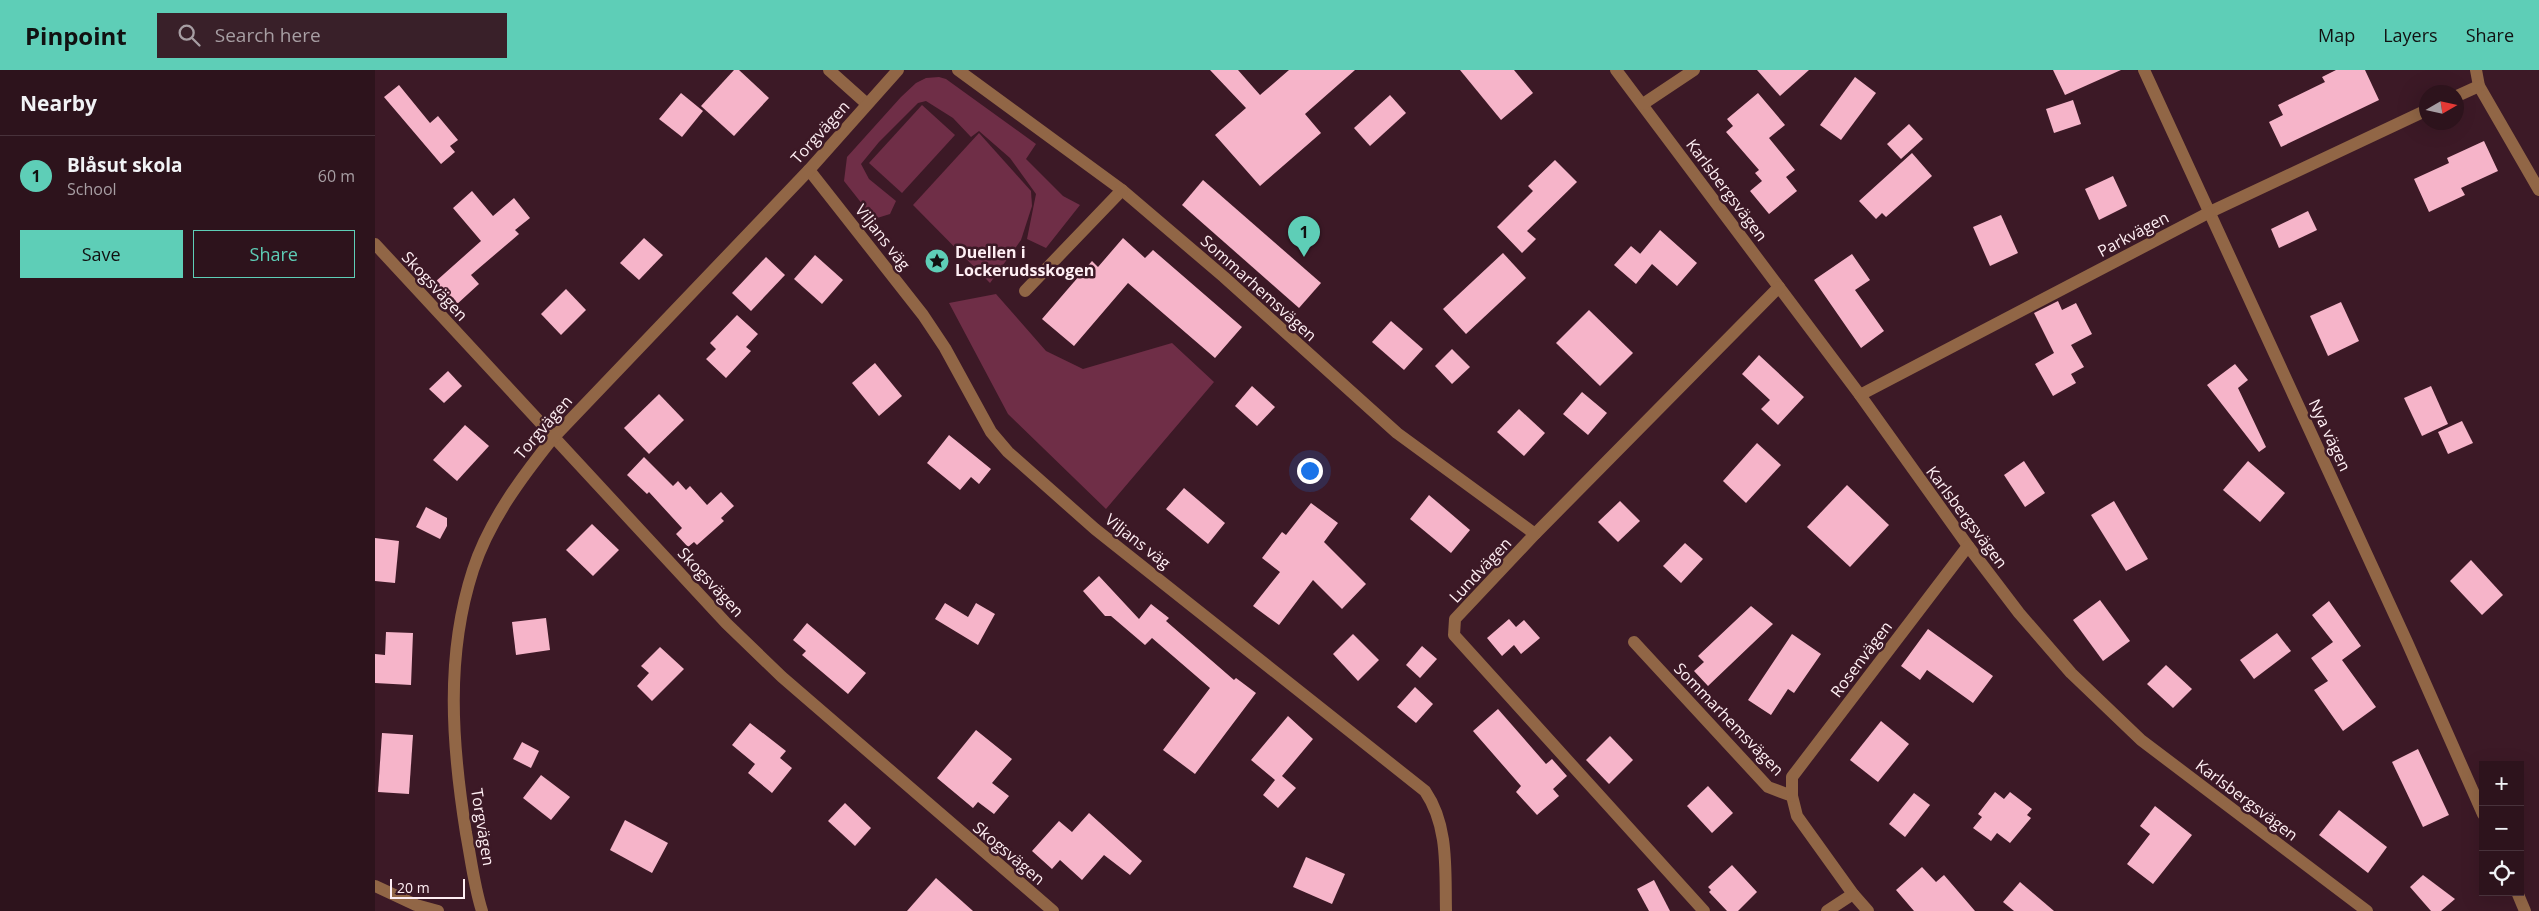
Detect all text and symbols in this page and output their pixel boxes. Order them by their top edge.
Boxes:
search box [157,13,507,58]
text: Pinpoint [25,19,127,52]
icon: search [175,21,203,49]
text: Search here [215,22,321,48]
text: Map [2318,23,2355,47]
text: Layers [2383,23,2438,47]
text: Share [2466,23,2514,47]
north arrow [2419,85,2464,130]
text: Nearby [20,89,97,117]
street label: Torgvägen [786,96,854,168]
street label: Karlsbergsvägen [1681,134,1773,246]
text: Blåsut skola [67,152,182,178]
text: 1 [31,165,41,187]
text: 60 m [318,165,355,187]
text: School [67,178,117,200]
street label: Viljans väg [850,200,916,275]
street label: Parkvägen [2093,206,2173,262]
pin: 1 [1288,216,1320,257]
button: Save [20,230,183,278]
button: Share [193,230,355,278]
street label: Sommarhemsvägen [1196,230,1322,346]
place label: Duellen i Lockerudsskogen [955,241,1094,281]
street label: Skogsvägen [397,247,473,325]
place icon: Duellen i Lockerudsskogen [924,248,950,274]
street label: Torgvägen [509,390,577,464]
street label: Nya vägen [2304,395,2356,475]
your location [1297,458,1323,484]
street label: Karlsbergsvägen [1921,461,2013,573]
street label: Viljans väg [1101,508,1176,574]
street label: Lundvägen [1444,532,1516,608]
street label: Skogsvägen [673,543,749,621]
street label: Rosenvägen [1825,616,1897,702]
street label: Sommarhemsvägen [1669,658,1789,780]
street label: Karlsbergsvägen [2191,754,2303,846]
map controls [2479,761,2524,896]
button: + [2479,761,2524,806]
street label: Torgvägen [466,787,500,867]
button: − [2479,806,2524,851]
street label: Skogsvägen [968,816,1050,890]
button: locate [2479,851,2524,896]
scale bar [390,876,465,899]
text: 20 m [397,878,430,897]

